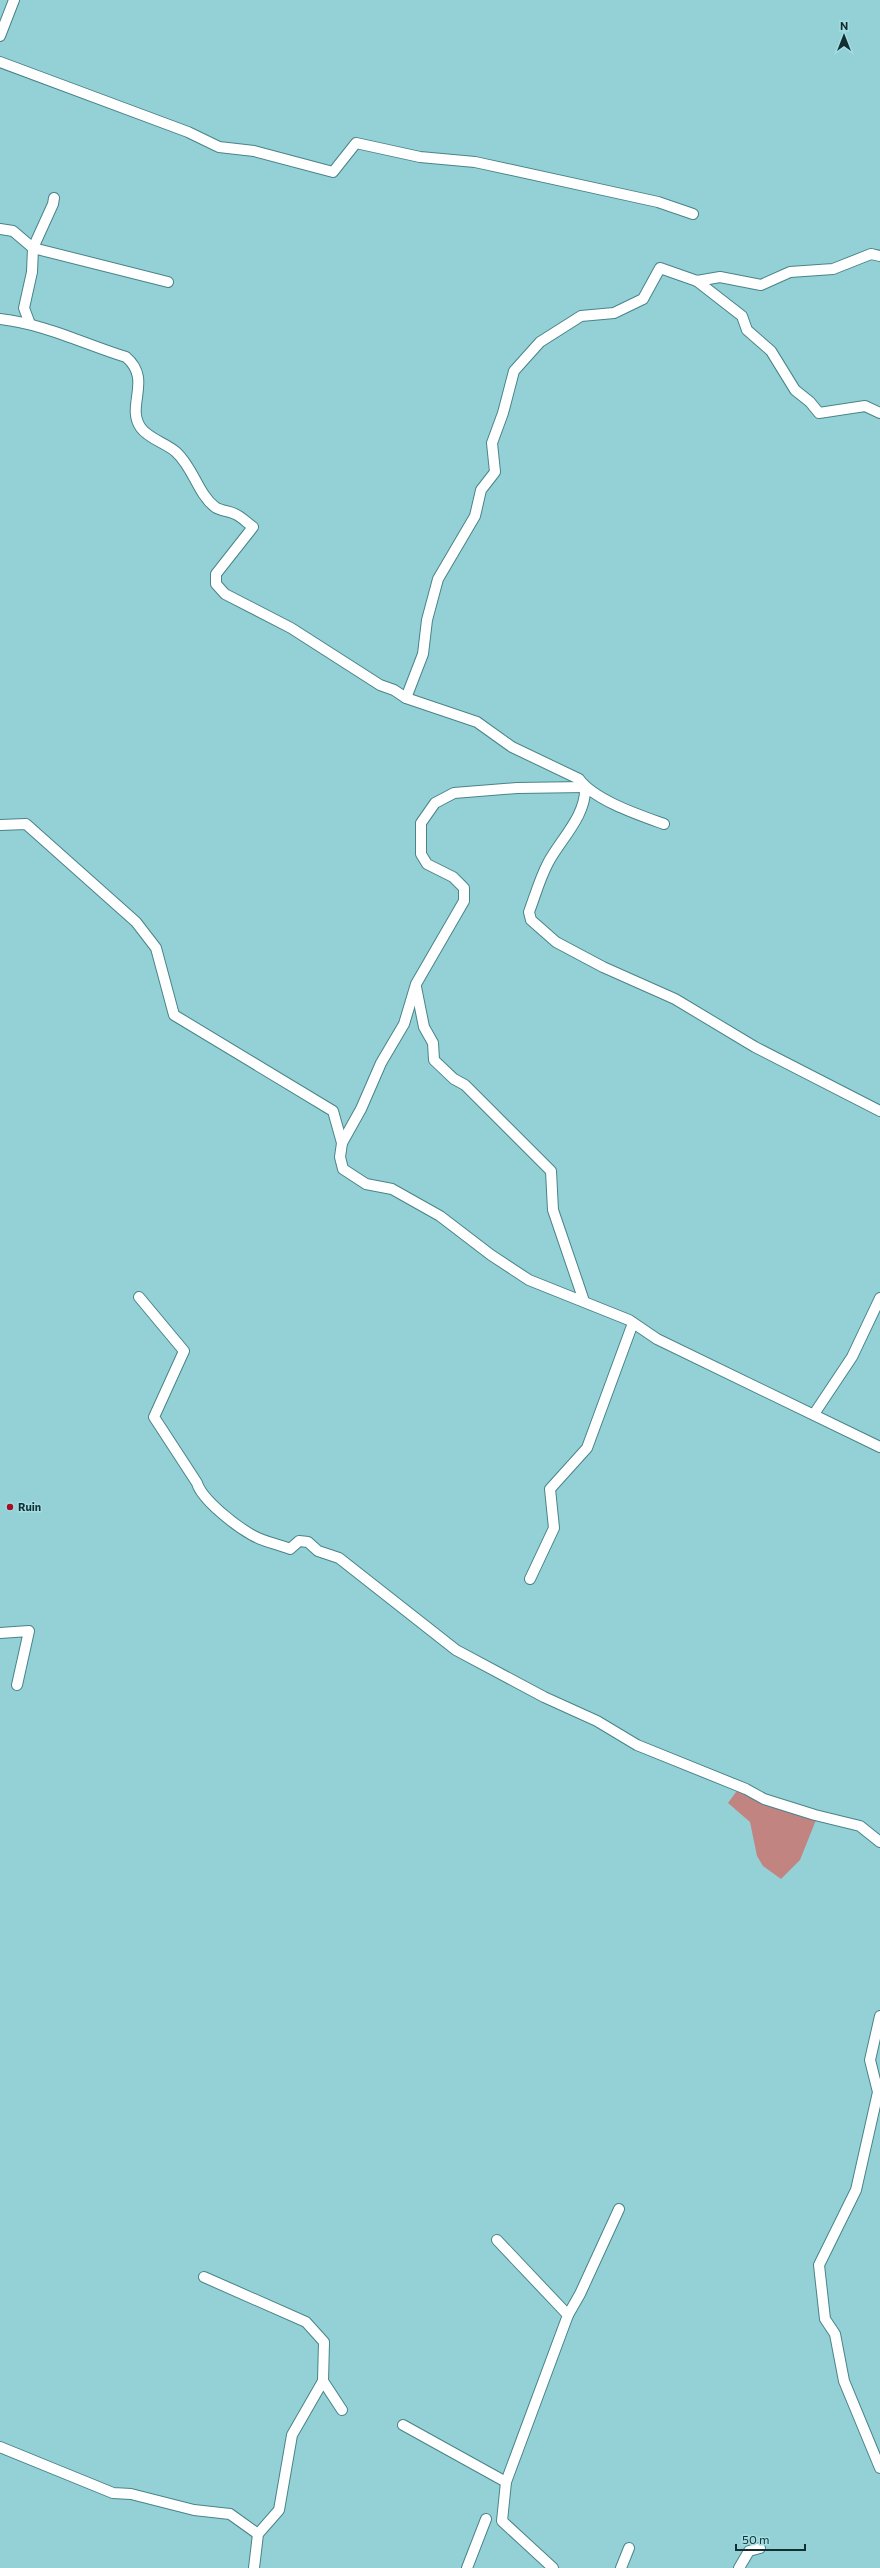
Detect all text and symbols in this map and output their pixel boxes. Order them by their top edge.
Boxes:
north arrow [824,16,864,56]
text: N [840,19,848,32]
place label: Ruin [18,1500,41,1513]
marker: Ruin [5,1502,15,1512]
scale bar [736,2526,805,2552]
text: 50 m [742,2532,770,2546]

